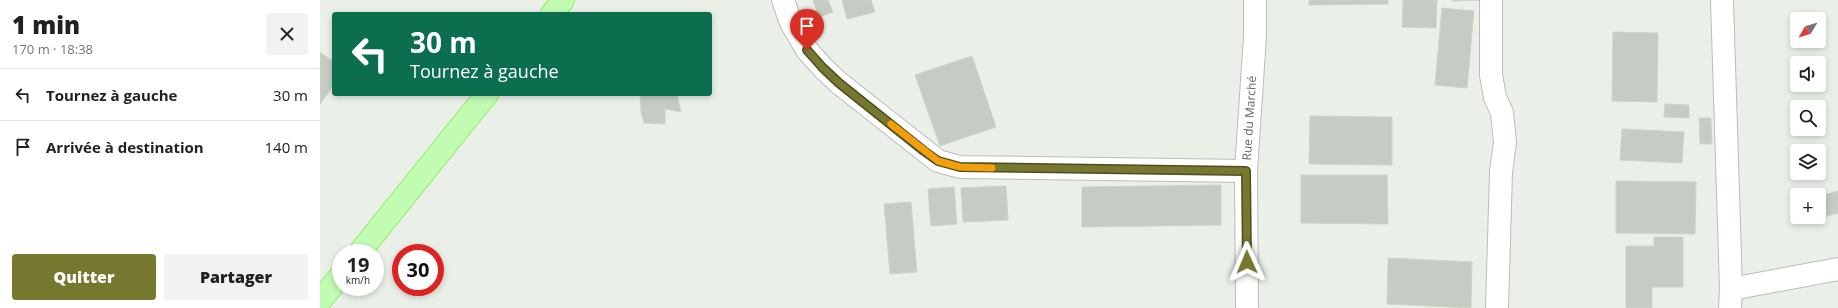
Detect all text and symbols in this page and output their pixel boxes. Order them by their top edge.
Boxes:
text: 1 min [12,8,80,41]
pin [790,9,824,50]
north arrow [1790,12,1826,48]
map controls [1790,12,1826,224]
button: close [266,13,308,55]
icon: arrive [796,15,818,37]
text: 30 m [410,23,477,61]
icon: left [344,28,396,80]
text: 170 m · 18:38 [12,40,93,58]
button: sound [1790,56,1826,92]
text: Tournez à gauche [410,59,559,83]
street label: Rue du Marché [1238,75,1260,161]
icon: left [12,84,34,106]
text: Tournez à gauche [46,85,177,105]
text: 30 m [273,85,308,105]
button: search [1790,100,1826,136]
icon: arrive [12,136,34,158]
text: Arrivée à destination [46,137,204,157]
text: 140 m [264,137,308,157]
button: layers [1790,144,1826,180]
button: + [1790,188,1826,224]
position arrow [1226,241,1268,283]
speed limit sign: 30 [392,244,444,296]
text: 19 [347,251,369,278]
button: Quitter [12,254,156,300]
button: Partager [164,254,308,300]
text: km/h [346,273,370,287]

